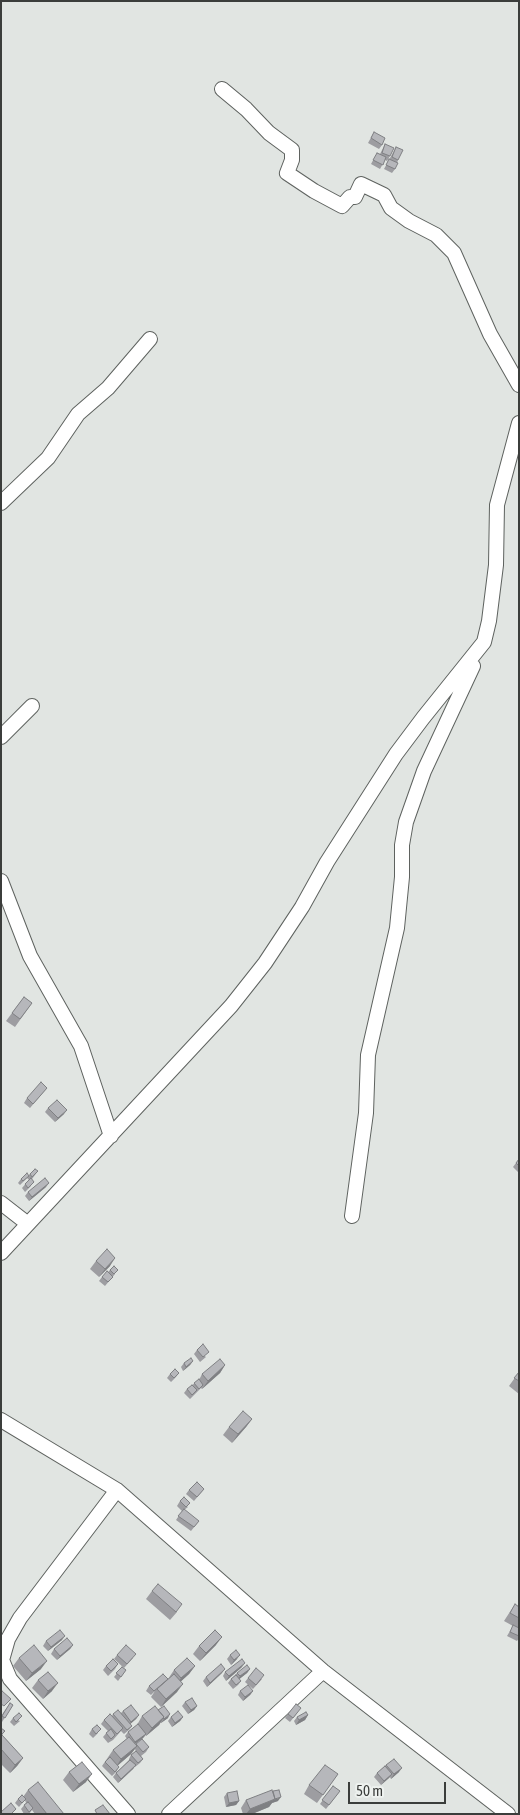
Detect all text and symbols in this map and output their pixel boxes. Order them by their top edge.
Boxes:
scale bar [350,1772,448,1804]
text: 50 m [356,1782,383,1799]

